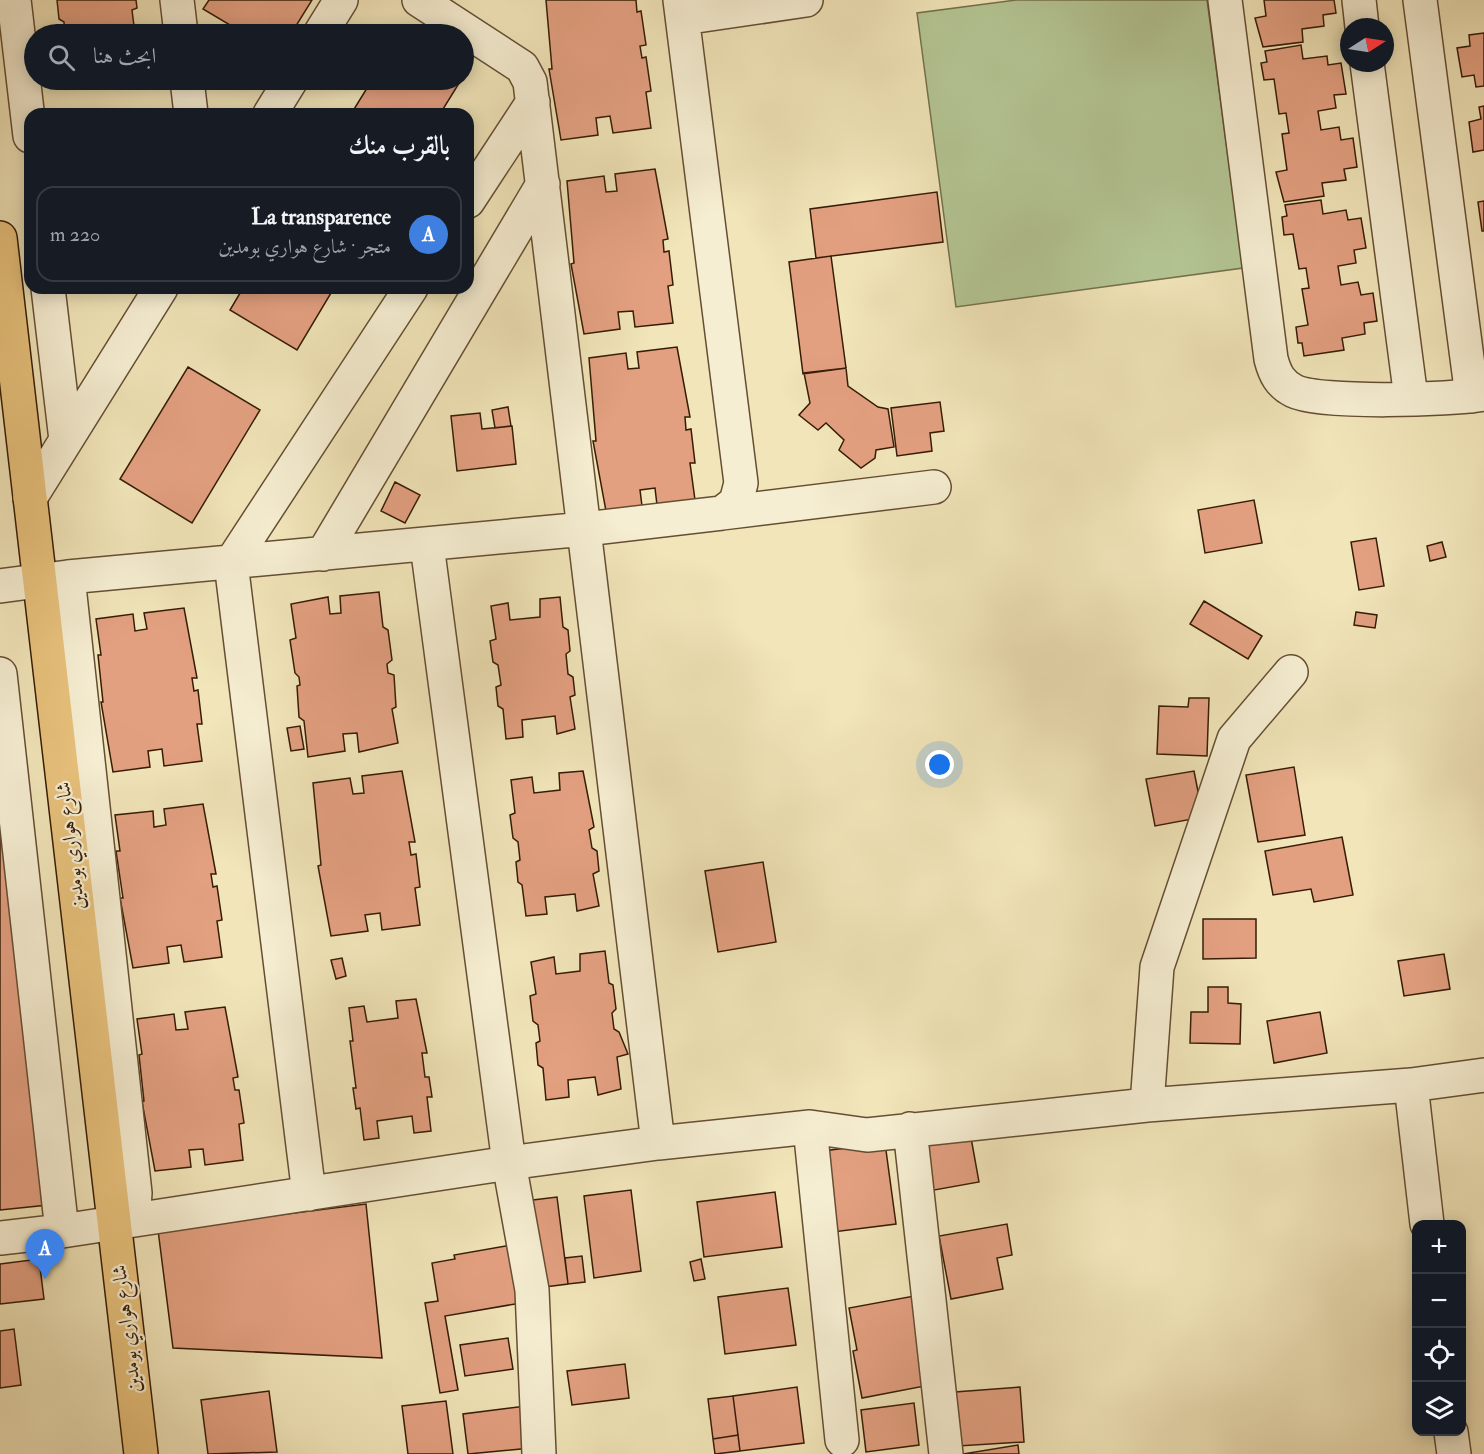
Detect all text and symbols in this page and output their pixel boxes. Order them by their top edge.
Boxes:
north arrow [1340,18,1394,72]
search box [24,24,474,90]
icon: search [45,41,78,74]
text: ابحث هنا [93,42,156,70]
text: بالقرب منك [348,130,450,162]
text: La transparence [251,203,391,231]
text: 220 m [50,222,100,247]
text: A [422,222,435,247]
text: متجر · شارع هواري بومدين [218,234,391,259]
your location [925,750,954,779]
street label: شارع هواري بومدين [50,780,96,911]
map controls [1412,1220,1466,1436]
button: + [1412,1220,1466,1274]
pin: A [26,1230,64,1279]
street label: شارع هواري بومدين [106,1263,152,1394]
button: − [1412,1274,1466,1328]
button: locate [1412,1328,1466,1382]
button: layers [1412,1382,1466,1436]

